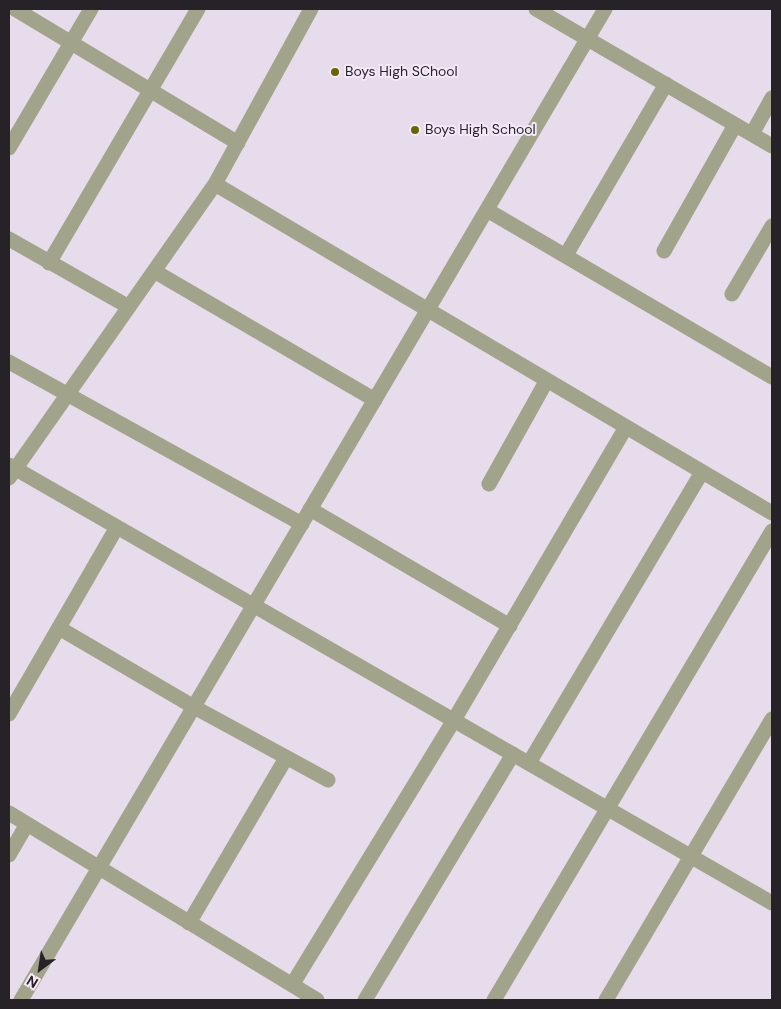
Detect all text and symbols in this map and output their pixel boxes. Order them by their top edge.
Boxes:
place label: Boys High SChool [345,64,458,80]
marker: Boys High SChool [329,66,341,78]
place label: Boys High School [425,122,536,138]
marker: Boys High School [409,124,421,136]
north arrow [15,944,65,994]
text: N [23,972,41,992]

